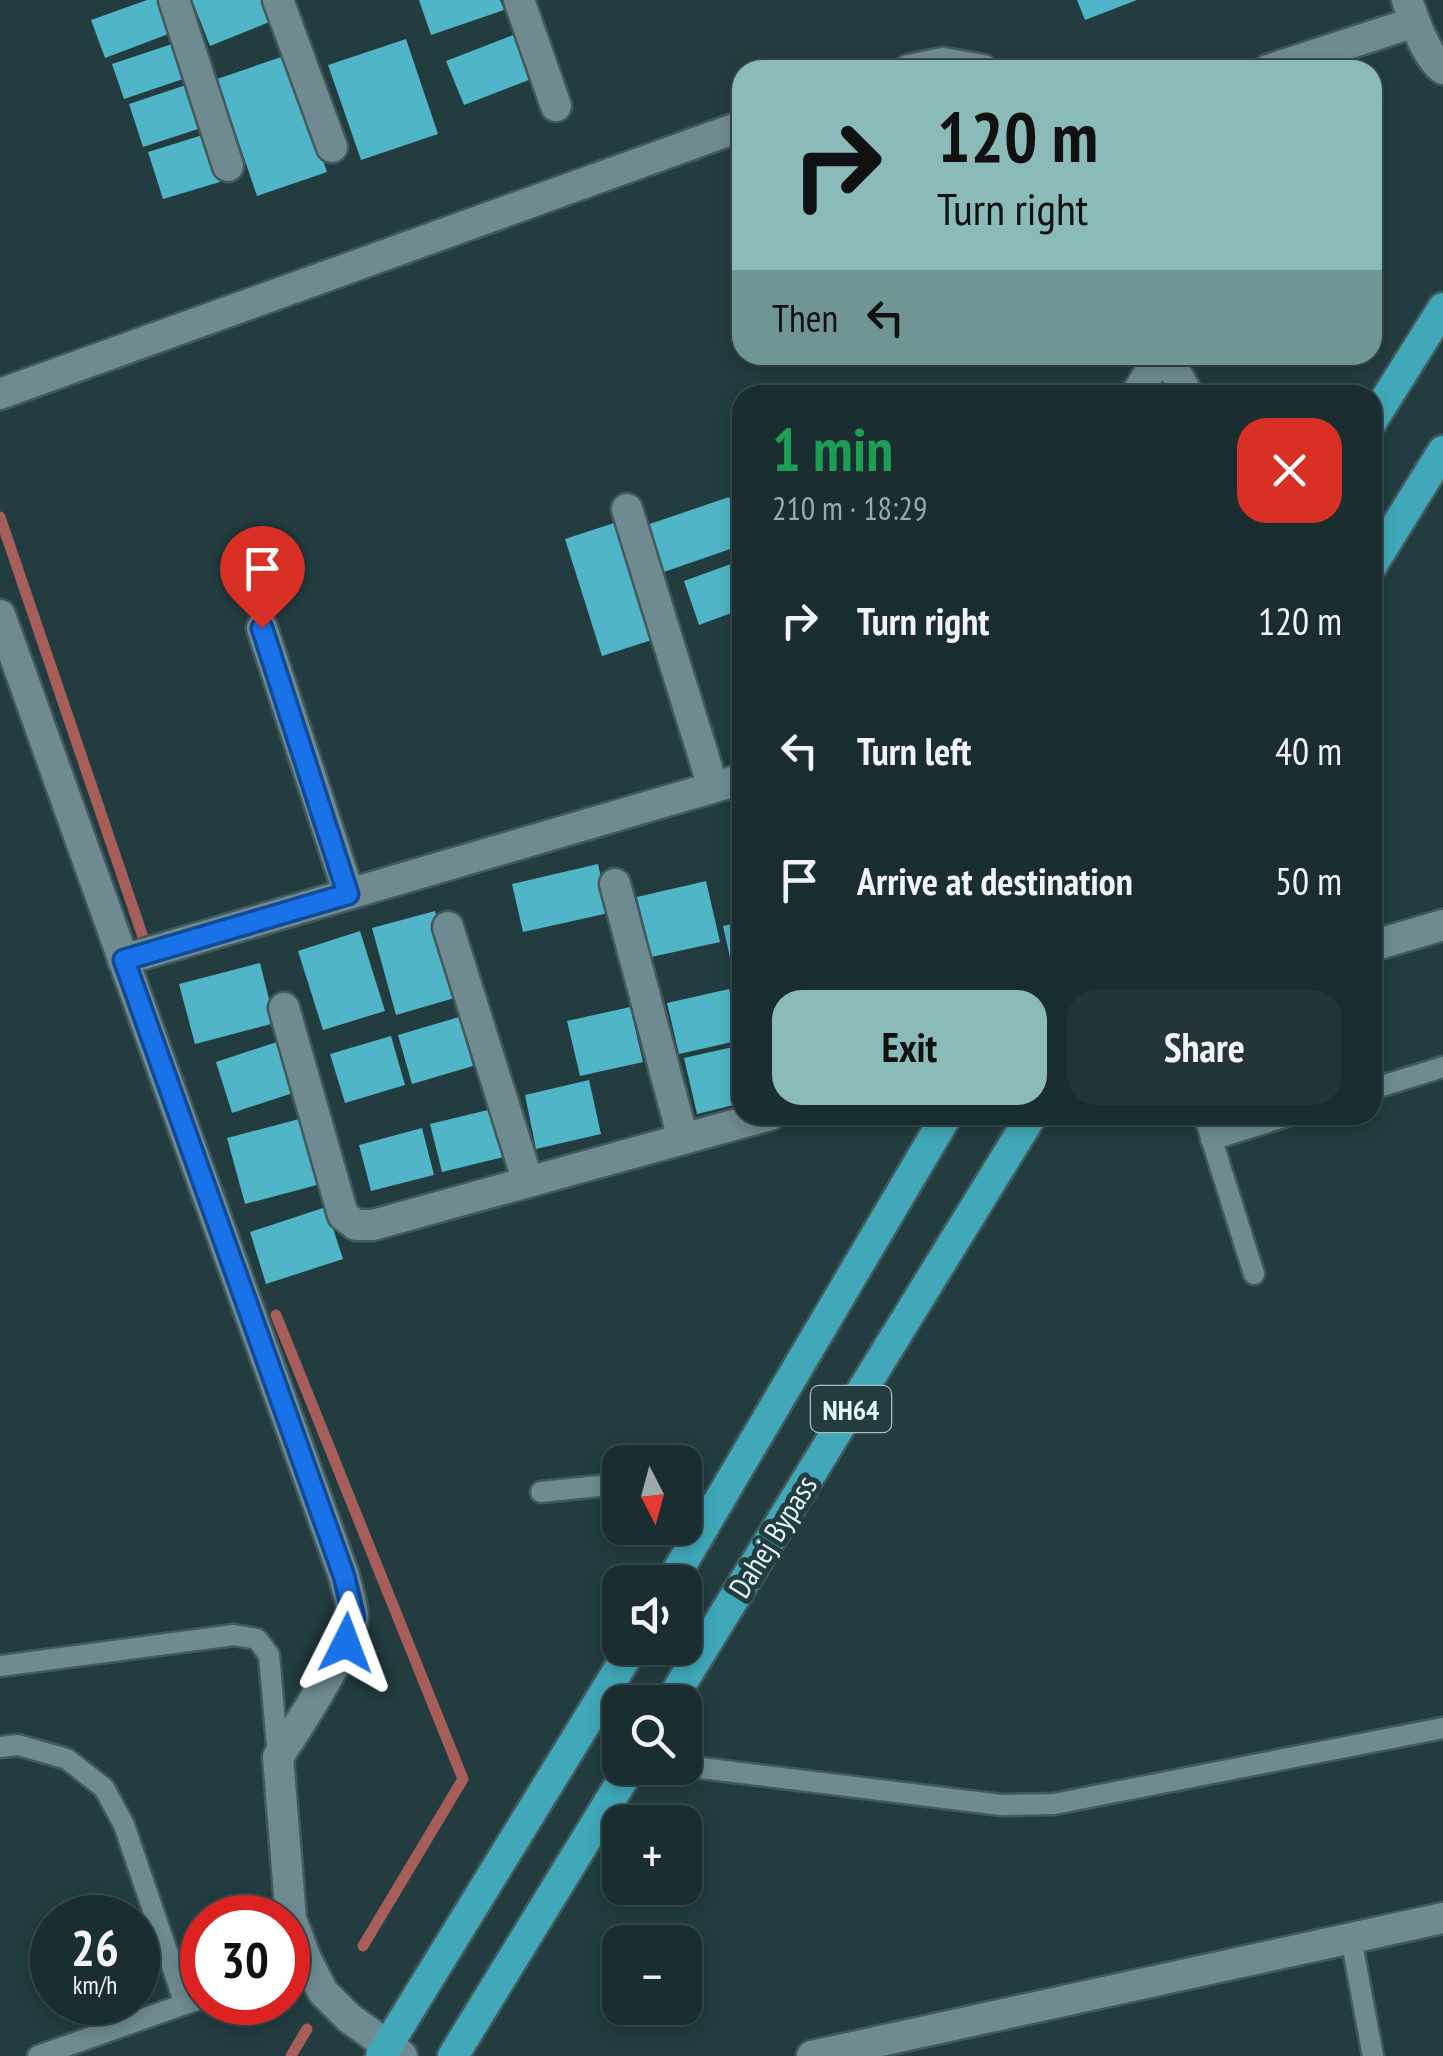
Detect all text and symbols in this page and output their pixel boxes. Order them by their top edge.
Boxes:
text: 120 m [937,91,1098,181]
icon: right [772,100,902,230]
text: Turn right [937,179,1088,237]
icon: left [858,290,913,345]
text: Then [772,293,838,342]
text: 1 min [772,410,893,488]
button: close [1237,418,1342,523]
text: 210 m · 18:29 [772,487,927,529]
pin [220,526,305,629]
icon: arrive [235,541,290,596]
icon: right [772,593,827,648]
text: Turn right [857,596,989,645]
text: 120 m [1258,596,1342,645]
icon: left [772,723,827,778]
text: Turn left [857,726,971,775]
text: 40 m [1275,726,1342,775]
icon: arrive [772,853,827,908]
text: Arrive at destination [857,856,1133,905]
text: 50 m [1275,856,1342,905]
button: Exit [772,990,1047,1105]
button: Share [1067,990,1342,1105]
road number: NH64 [811,1386,891,1432]
north arrow [602,1445,702,1545]
map controls [602,1445,702,2025]
street label: Dahej Bypass [719,1468,825,1604]
button: sound [602,1565,702,1665]
position arrow [294,1591,398,1695]
button: search [602,1685,702,1785]
button: + [602,1805,702,1905]
speed limit sign: 30 [180,1895,310,2025]
text: 26 [71,1915,119,1980]
button: − [602,1925,702,2025]
text: km/h [73,1969,117,2001]

